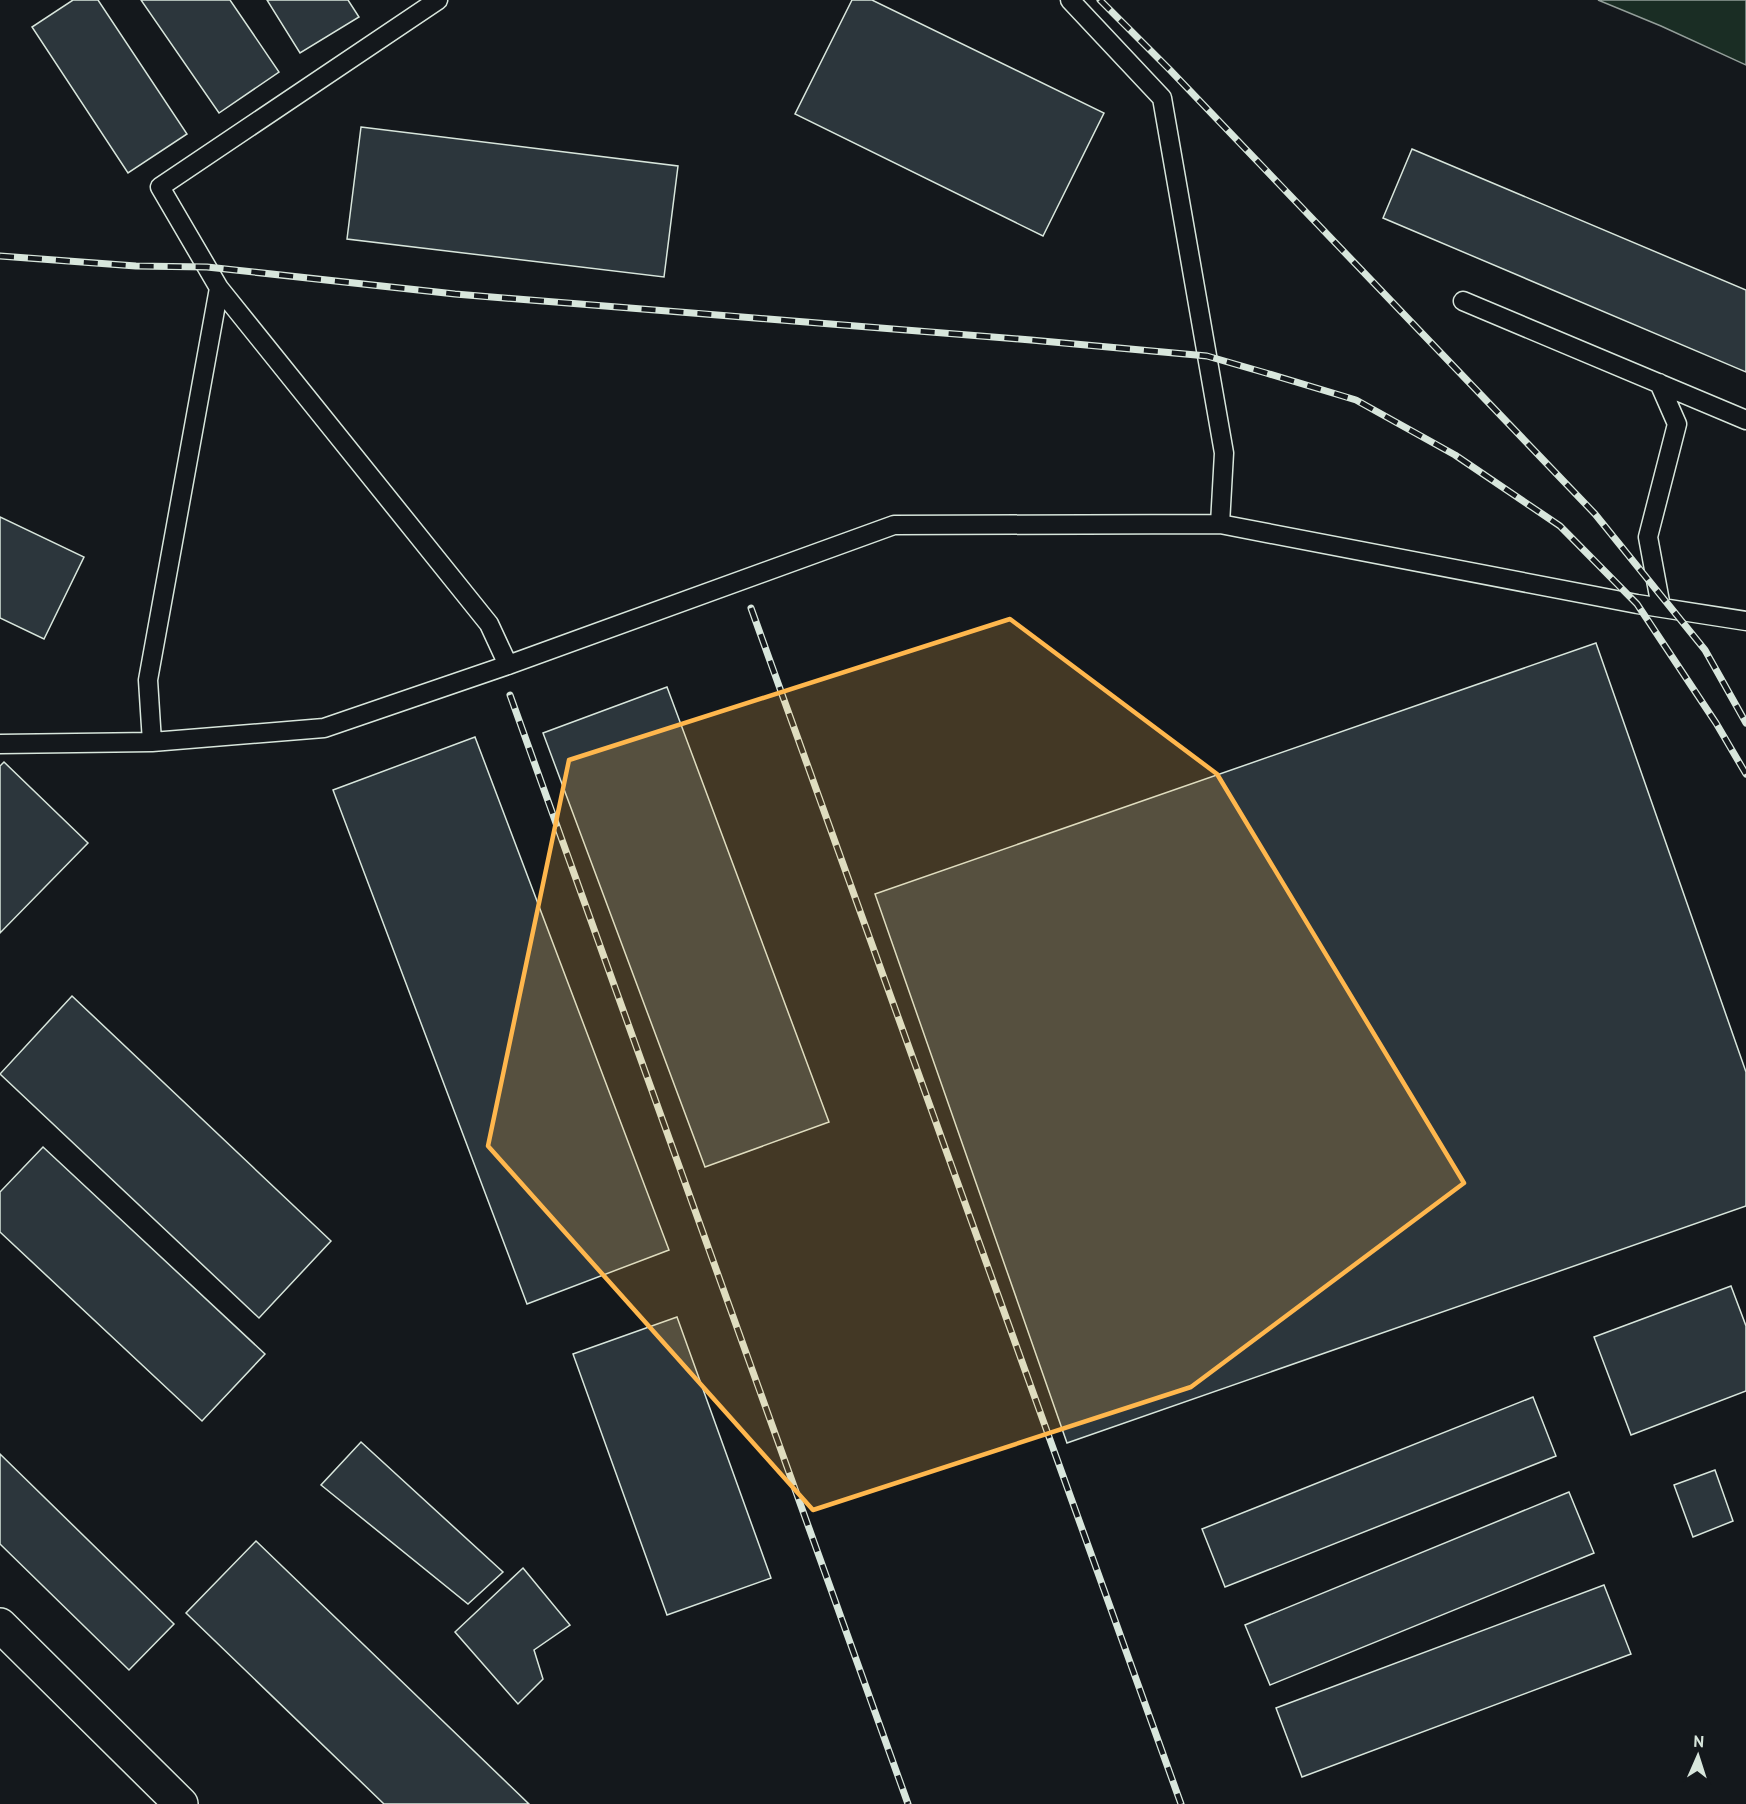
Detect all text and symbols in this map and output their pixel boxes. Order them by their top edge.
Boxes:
north arrow [1668,1726,1728,1786]
text: N [1693,1731,1705,1751]

